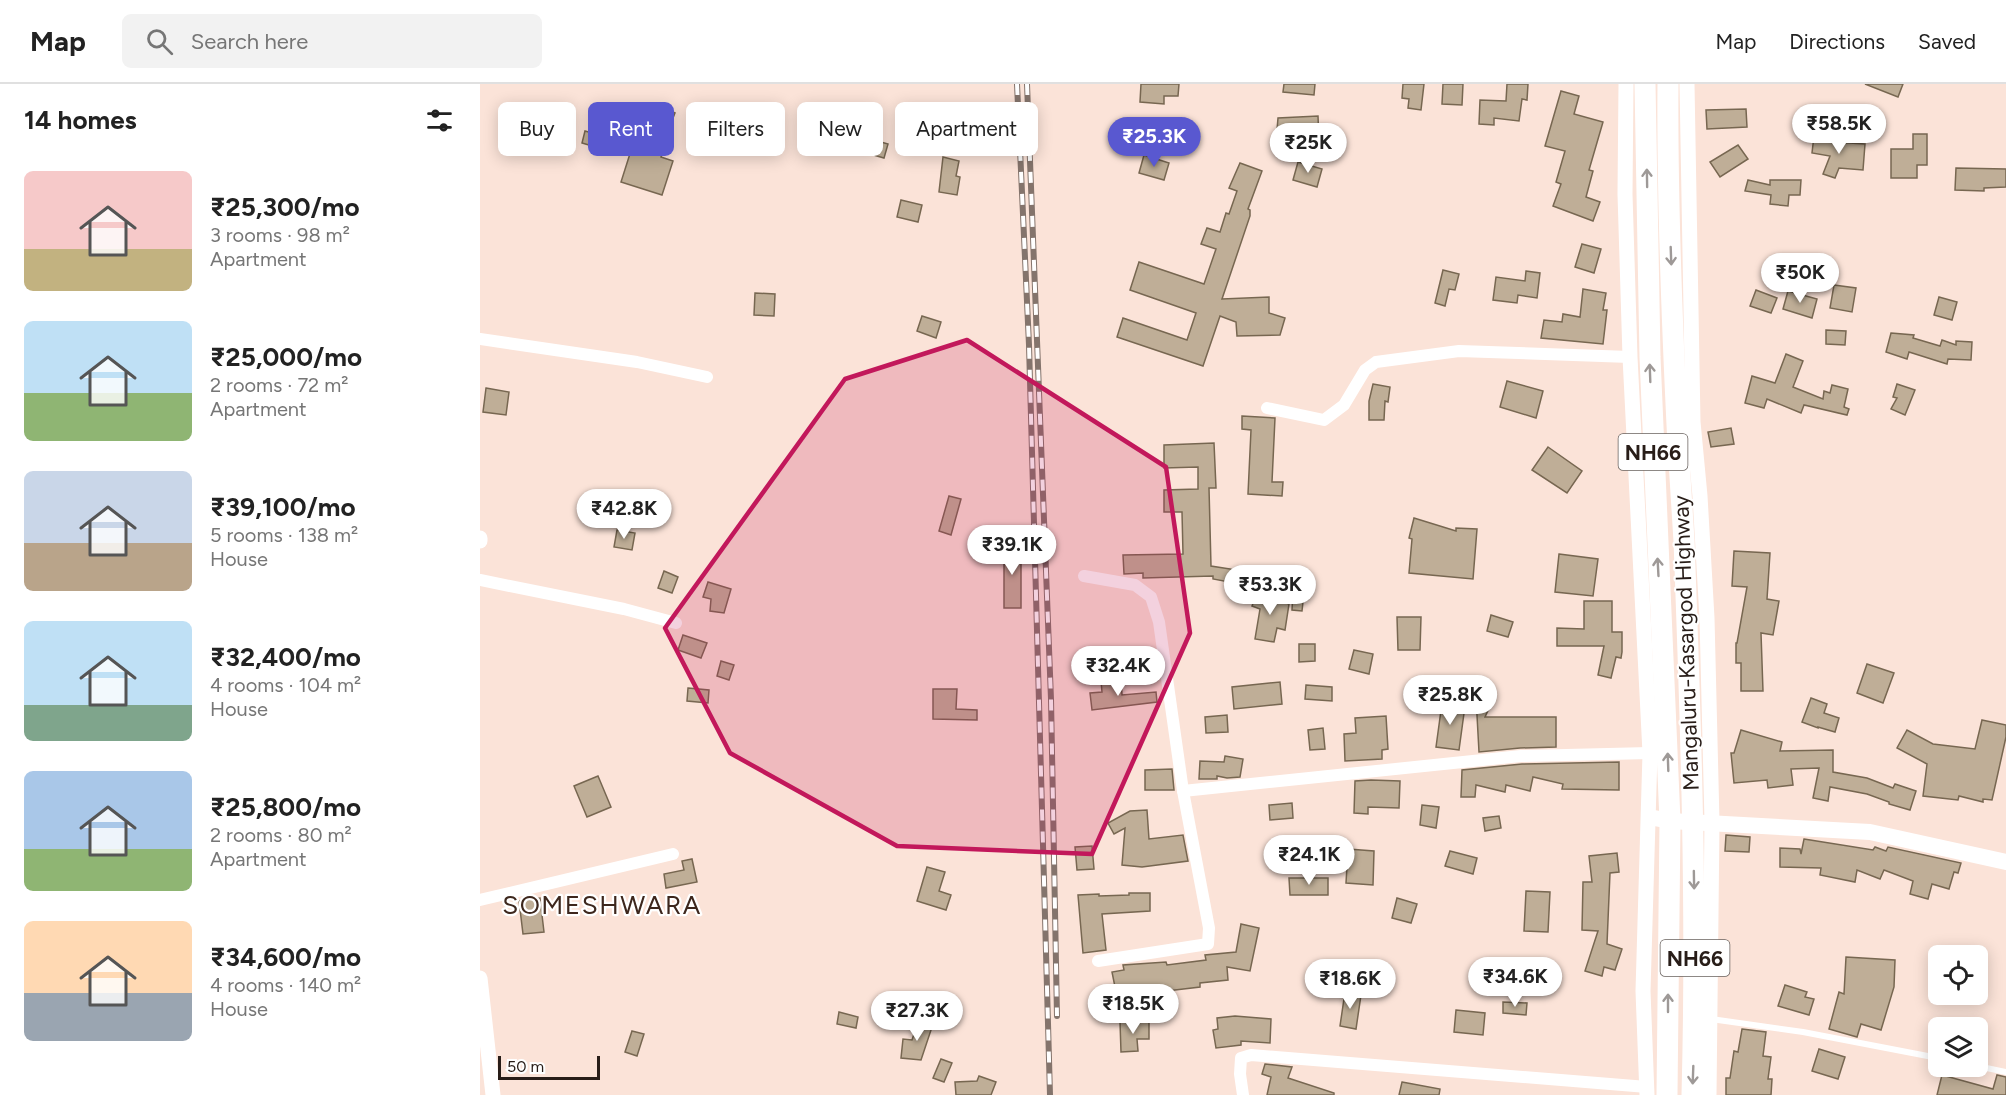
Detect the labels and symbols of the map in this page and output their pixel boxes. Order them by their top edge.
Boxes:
pin: ₹58.5K [1790,104,1888,155]
pin: ₹25.3K [1105,117,1203,168]
pin: ₹25K [1272,123,1344,174]
one-way arrow [1641,168,1652,188]
one-way arrow [1666,245,1677,265]
pin: ₹50K [1764,253,1836,304]
one-way arrow [1645,363,1656,383]
road number: NH66 [1618,434,1688,470]
pin: ₹42.8K [575,489,673,540]
street label: Mangaluru-Kasargod Highway [1667,494,1705,791]
pin: ₹39.1K [963,525,1061,576]
one-way arrow [1653,558,1664,578]
pin: ₹53.3K [1221,565,1319,616]
pin: ₹32.4K [1069,646,1167,697]
pin: ₹25.8K [1401,675,1499,726]
one-way arrow [1662,753,1674,773]
pin: ₹24.1K [1260,835,1358,886]
one-way arrow [1688,869,1700,889]
district label: SOMESHWARA [502,889,702,921]
road number: NH66 [1660,940,1730,976]
pin: ₹34.6K [1466,957,1564,1008]
pin: ₹18.6K [1301,959,1399,1010]
pin: ₹18.5K [1084,984,1182,1035]
pin: ₹27.3K [868,991,966,1042]
one-way arrow [1662,993,1674,1013]
scale bar [498,1053,600,1080]
one-way arrow [1687,1064,1699,1084]

